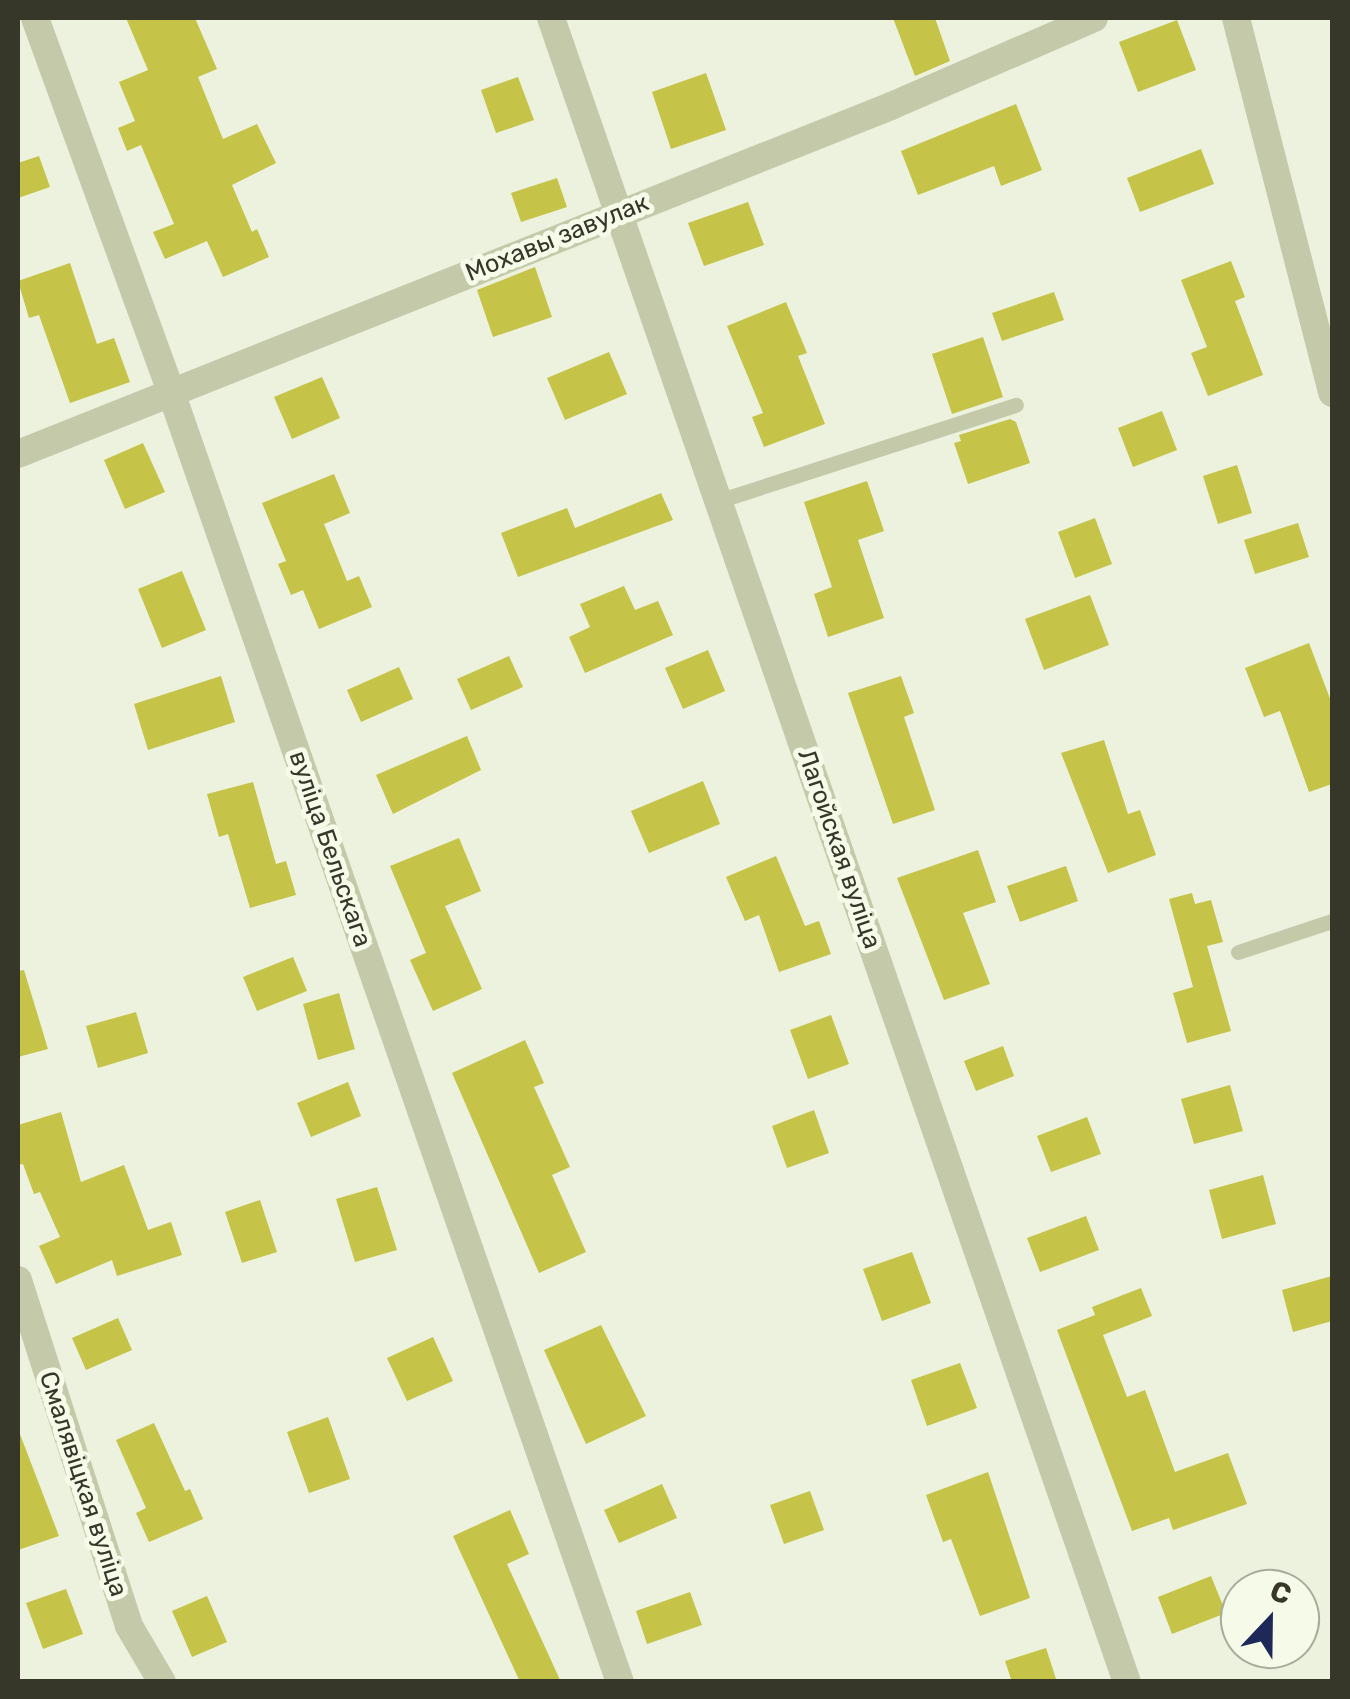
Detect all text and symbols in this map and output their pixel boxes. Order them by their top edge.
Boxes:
street label: Мохавы завулак [461,188,653,288]
street label: Лагойская вуліца [791,745,887,953]
street label: вуліца Бельскага [282,747,378,951]
street label: Смалявіцкая вуліца [32,1368,134,1600]
north arrow [1220,1569,1320,1669]
text: С [1265,1574,1296,1612]

